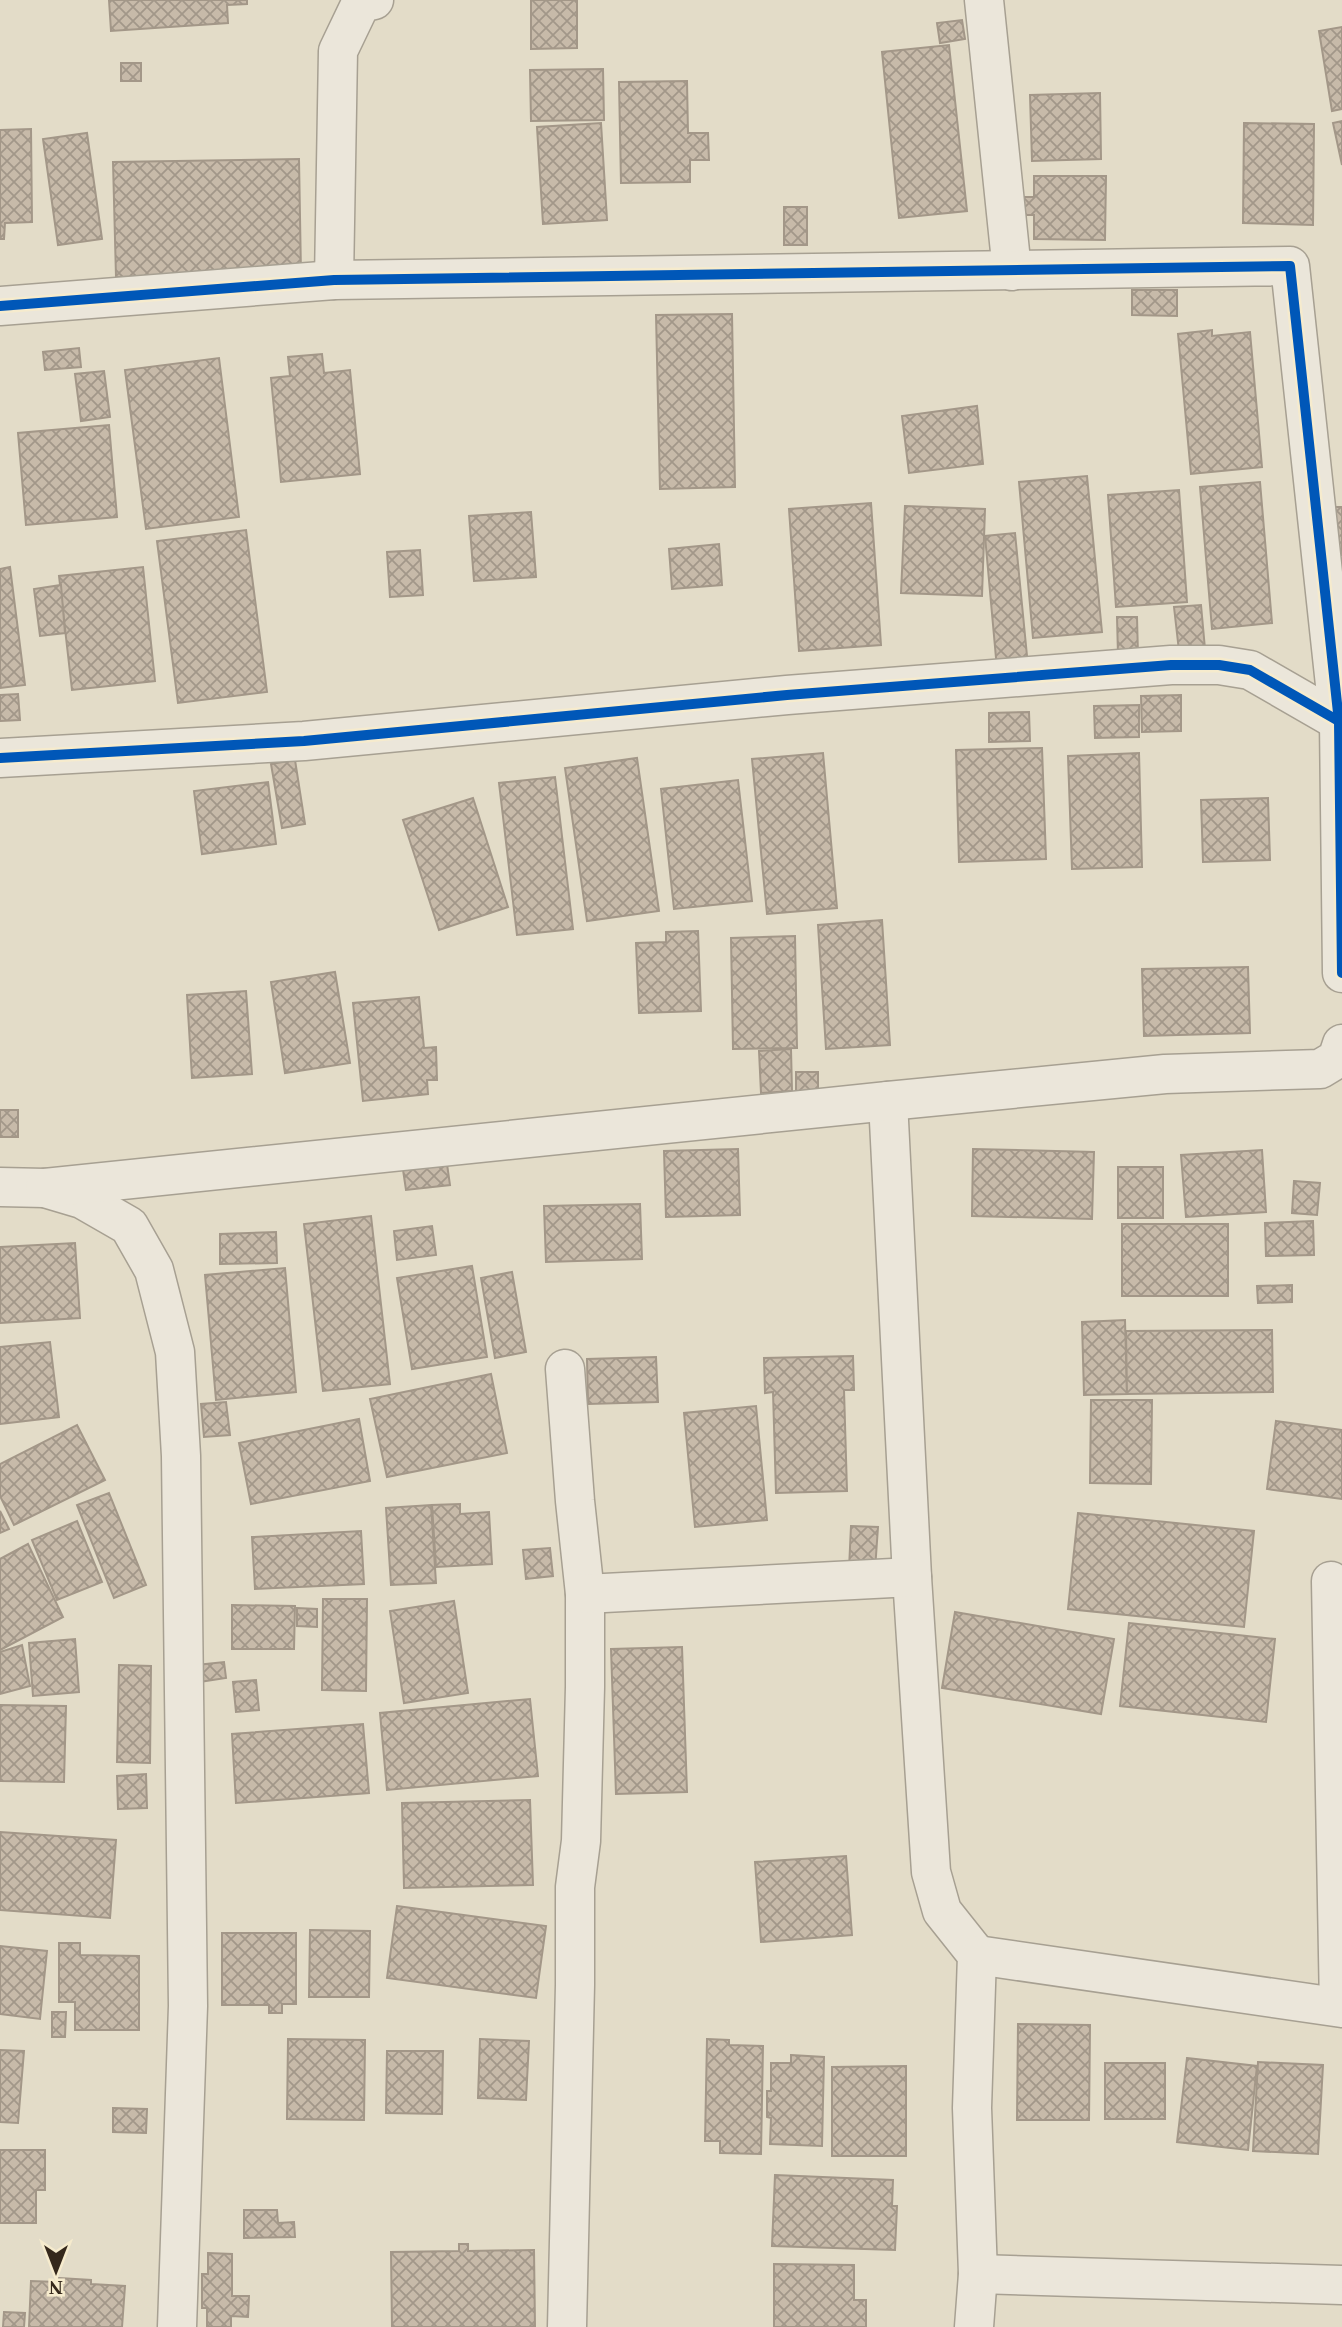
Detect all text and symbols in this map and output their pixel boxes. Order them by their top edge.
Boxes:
north arrow [21,2236,91,2306]
text: N [49,2277,63,2298]

